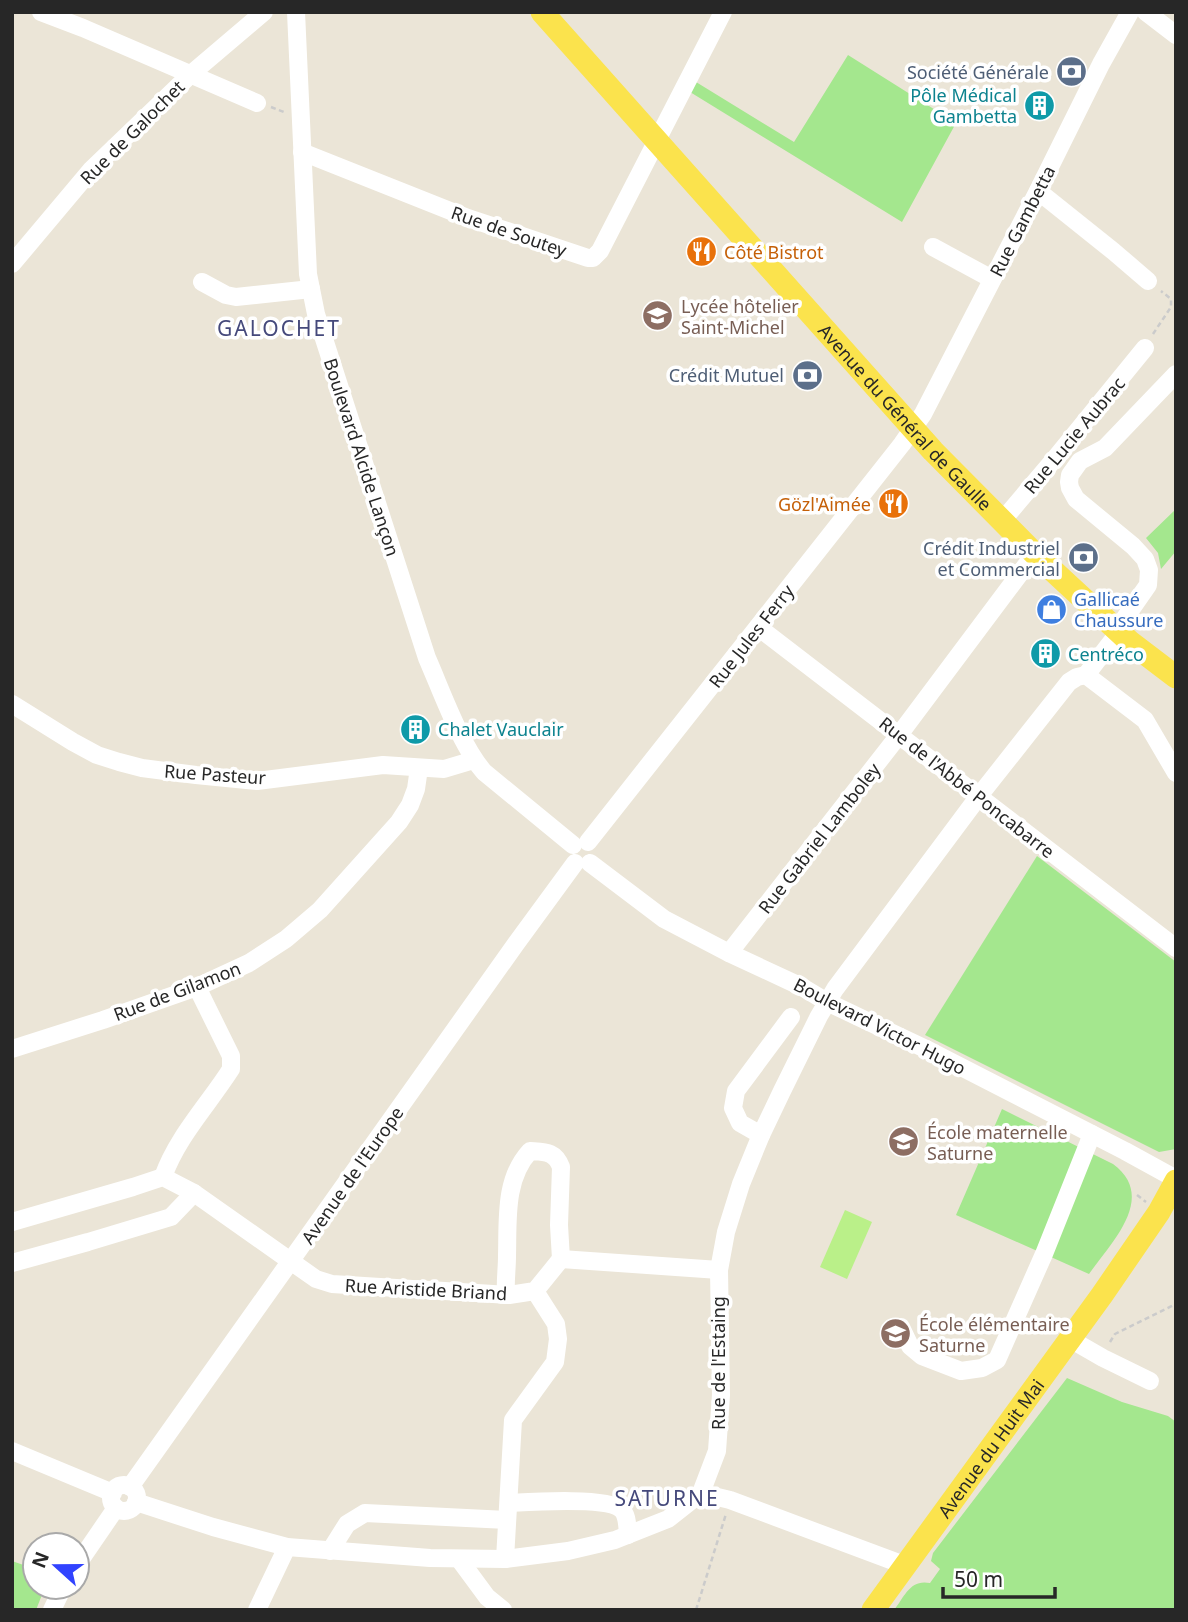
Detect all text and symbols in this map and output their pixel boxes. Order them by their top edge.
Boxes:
bank icon: Société Générale [1055,55,1089,89]
place label: Société Générale [907,60,1049,84]
street label: Rue de Galochet [75,74,190,189]
place label: Pôle Médical Gambetta [910,83,1017,128]
building icon: Pôle Médical Gambetta [1023,88,1057,122]
street label: Rue Gambetta [984,161,1060,281]
street label: Rue de Soutey [448,200,571,262]
restaurant icon: Côté Bistrot [684,235,718,269]
place label: Côté Bistrot [724,240,824,264]
place label: Lycée hôtelier Saint-Michel [681,294,799,339]
school or university icon: Lycée hôtelier Saint-Michel [641,299,675,333]
district label: GALOCHET [217,314,341,342]
street label: Avenue du Général de Gaulle [813,319,997,516]
street label: Boulevard Alcide Lançon [319,355,405,559]
bank icon: Crédit Mutuel [790,358,824,392]
place label: Crédit Mutuel [669,363,784,387]
street label: Rue Lucie Aubrac [1018,371,1130,498]
restaurant icon: Gözl'Aimée [877,487,911,521]
place label: Gözl'Aimée [778,492,871,516]
place label: Crédit Industriel et Commercial [923,536,1060,581]
bank icon: Crédit Industriel et Commercial [1066,541,1100,575]
street label: Rue Jules Ferry [703,579,799,693]
place label: Gallicaé Chaussure [1074,587,1163,632]
shop icon: Gallicaé Chaussure [1034,592,1068,626]
building icon: Centréco [1028,637,1062,671]
place label: Centréco [1068,642,1144,666]
street label: Rue de l'Abbé Poncabarre [874,711,1060,863]
building icon: Chalet Vauclair [398,712,432,746]
place label: Chalet Vauclair [438,717,564,741]
street label: Rue Gabriel Lamboley [753,757,886,918]
street label: Rue Pasteur [163,758,267,790]
street label: Rue de Gilamon [110,956,244,1026]
street label: Boulevard Victor Hugo [790,972,970,1080]
street label: Avenue de l'Europe [295,1101,409,1249]
place label: École maternelle Saturne [927,1120,1068,1165]
school or university icon: École maternelle Saturne [887,1125,921,1159]
street label: Rue Aristide Briand [344,1273,508,1305]
street label: Rue de l'Estaing [706,1296,730,1430]
place label: École élémentaire Saturne [919,1312,1070,1357]
school or university icon: École élémentaire Saturne [879,1317,913,1351]
street label: Avenue du Huit Mai [932,1374,1049,1523]
district label: SATURNE [614,1484,720,1512]
north arrow [21,1531,91,1601]
text: N [25,1548,55,1572]
scale bar [943,1556,1055,1600]
text: 50 m [954,1565,1003,1593]

